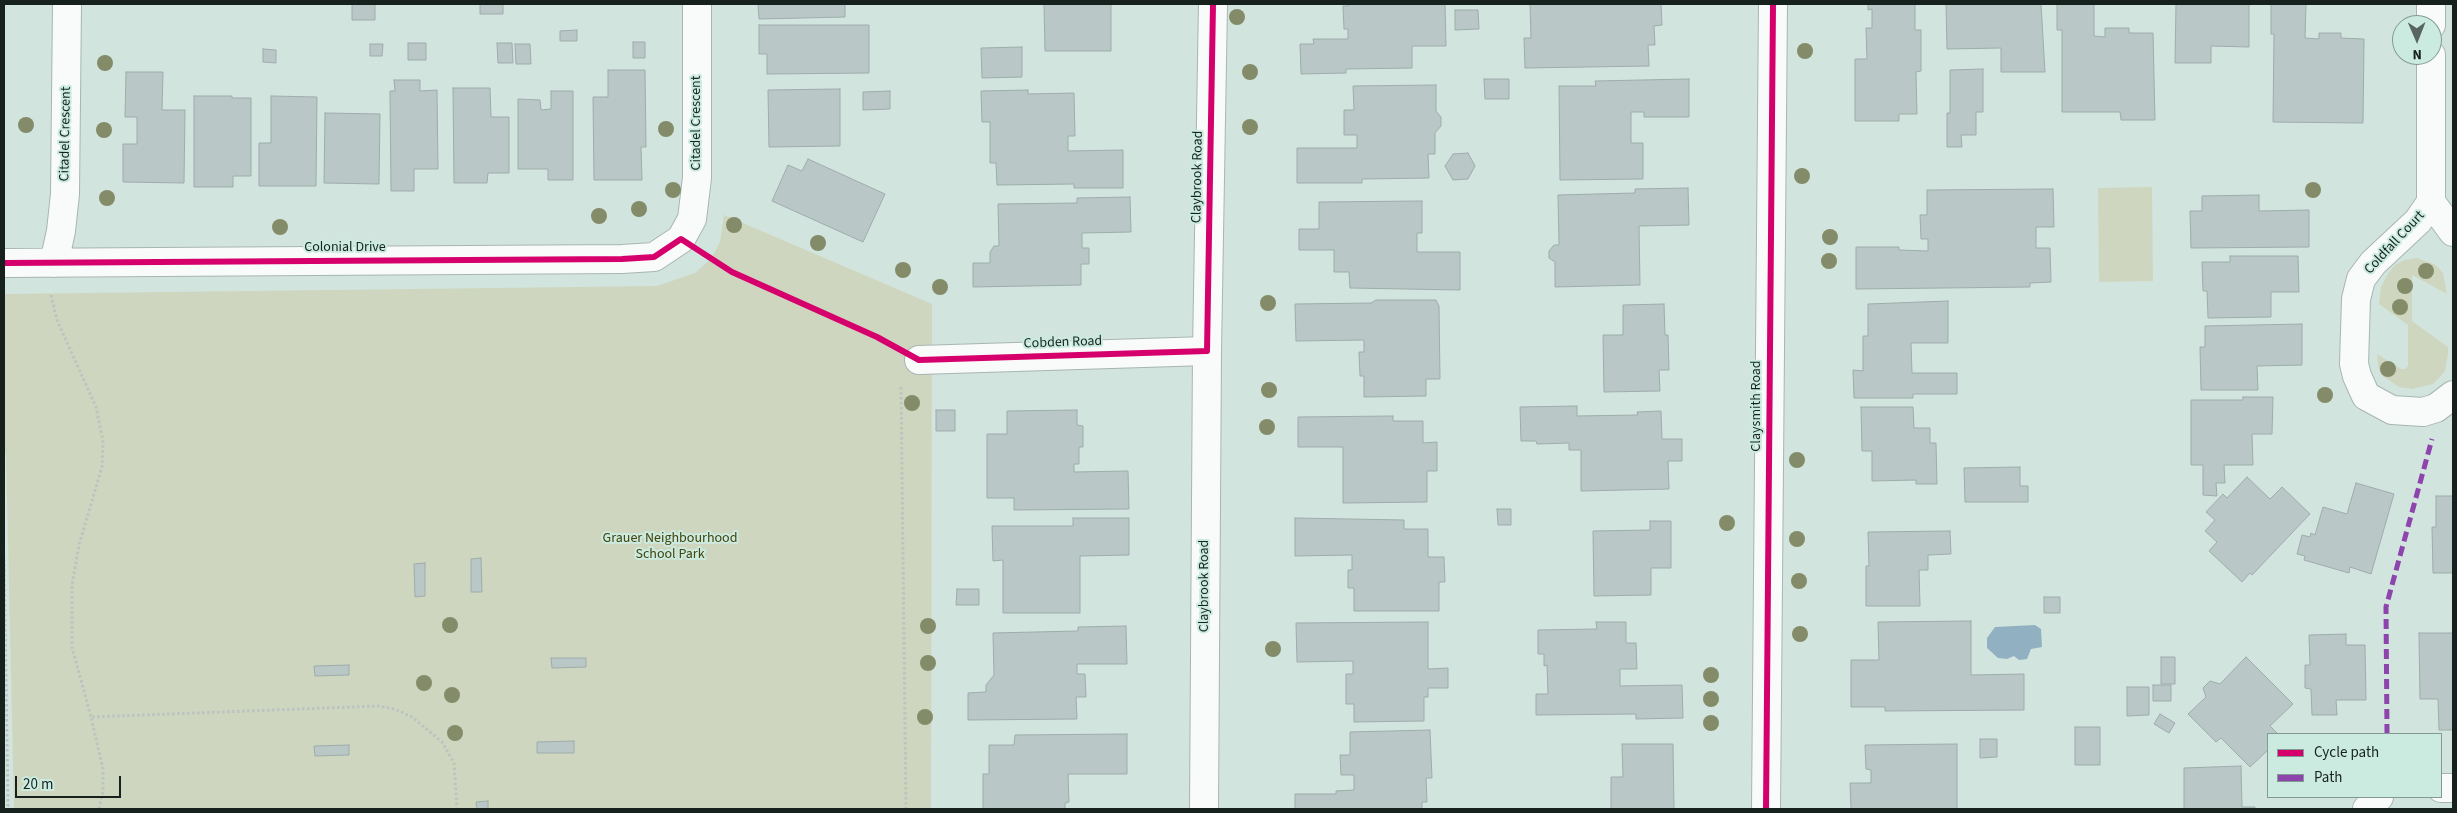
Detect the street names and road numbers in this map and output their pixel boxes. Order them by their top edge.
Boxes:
street label: Citadel Crescent [689,76,705,170]
street label: Citadel Crescent [57,86,75,182]
street label: Claybrook Road [1189,131,1207,223]
street label: Coldfall Court [2361,208,2429,278]
street label: Colonial Drive [304,240,386,256]
street label: Cobden Road [1023,333,1103,353]
street label: Claysmith Road [1749,360,1765,452]
street label: Claybrook Road [1197,540,1213,632]

